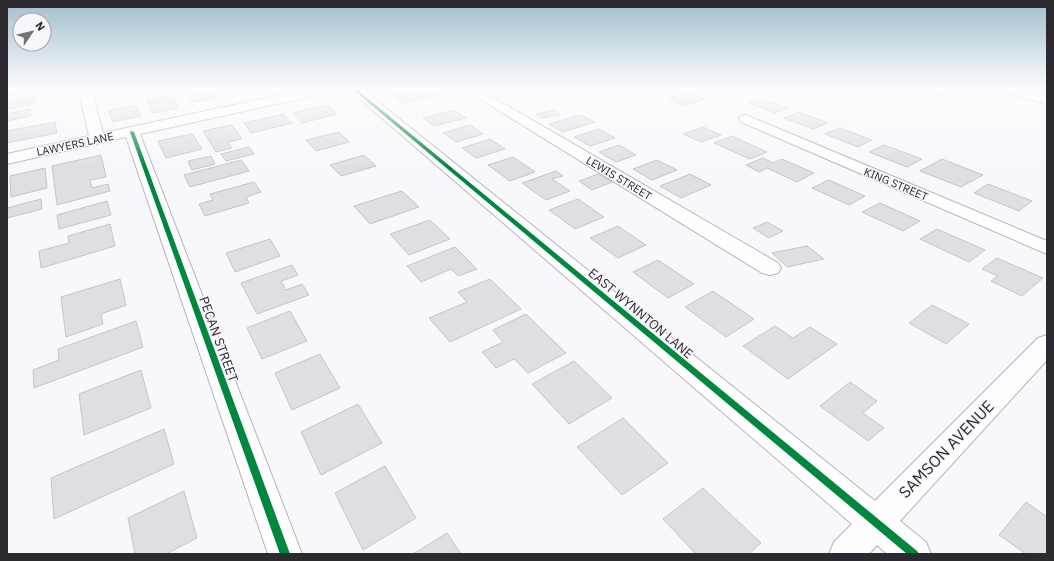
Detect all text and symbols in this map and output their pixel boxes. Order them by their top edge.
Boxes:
north arrow [12,12,52,52]
text: N [32,19,48,34]
street label: LAWYERS LANE [35,129,115,159]
street label: LEWIS STREET [584,153,655,203]
street label: KING STREET [862,164,931,204]
street label: EAST WYNNTON LANE [585,264,697,362]
street label: PECAN STREET [195,294,242,385]
street label: SAMSON AVENUE [894,396,998,502]

